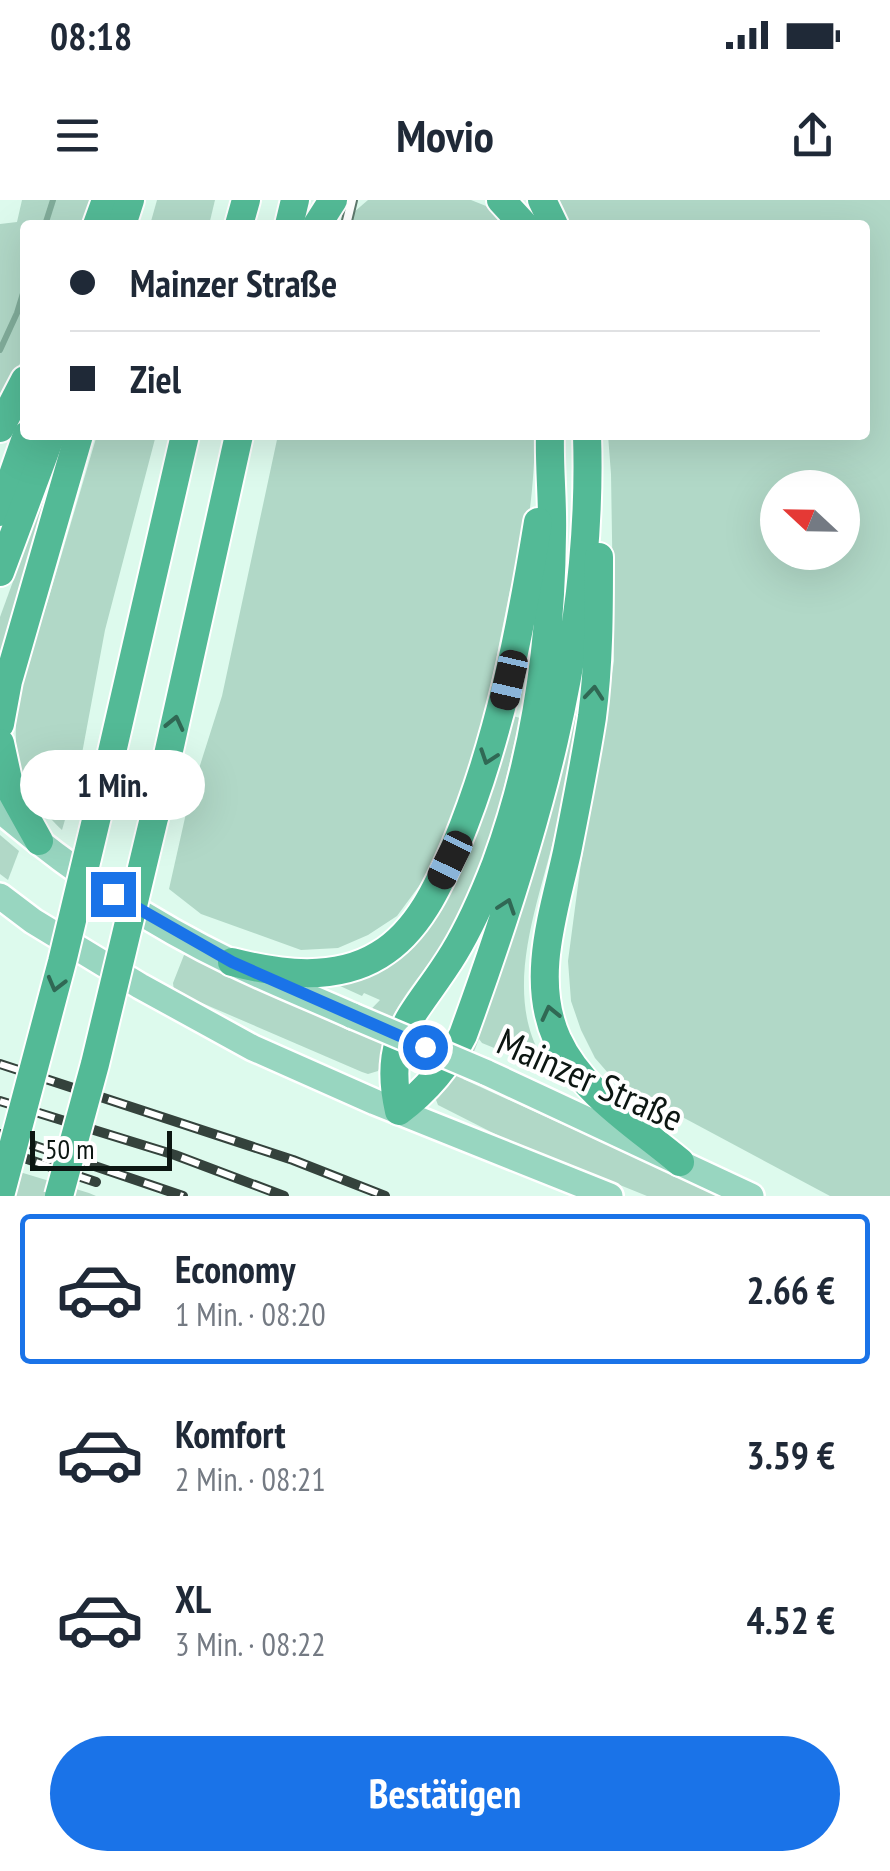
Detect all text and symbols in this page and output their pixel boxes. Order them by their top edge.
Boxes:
text: 08:18 [50,11,132,60]
text: Movio [396,106,494,164]
icon: menu [50,108,105,163]
icon: share [785,108,840,163]
text: Mainzer Straße [130,258,337,307]
text: Ziel [130,354,181,403]
north arrow [760,470,860,570]
map controls [760,470,860,570]
car [488,647,530,713]
one-way arrow [582,684,604,700]
one-way arrow [164,715,185,732]
one-way arrow [479,748,499,765]
callout: 1 Min. [21,749,206,819]
text: 1 Min. [77,764,148,806]
car [423,826,477,894]
route end [91,872,136,917]
one-way arrow [495,898,515,915]
one-way arrow [47,975,68,992]
one-way arrow [541,1005,562,1022]
street label: Mainzer Straße [490,1016,691,1141]
route start [403,1025,448,1070]
scale bar [30,1126,172,1170]
text: 50 m [45,1130,94,1167]
icon: car [55,1244,145,1334]
text: Economy [175,1244,295,1293]
text: 2.66 € [746,1265,835,1314]
text: 1 Min. · 08:20 [175,1293,326,1335]
icon: car [55,1409,145,1499]
text: Komfort [175,1409,286,1458]
text: 3.59 € [746,1430,835,1479]
text: 2 Min. · 08:21 [175,1458,326,1500]
icon: car [55,1574,145,1664]
text: XL [175,1574,211,1623]
text: 4.52 € [746,1595,835,1644]
text: 3 Min. · 08:22 [175,1623,326,1665]
button: Bestätigen [50,1736,840,1851]

